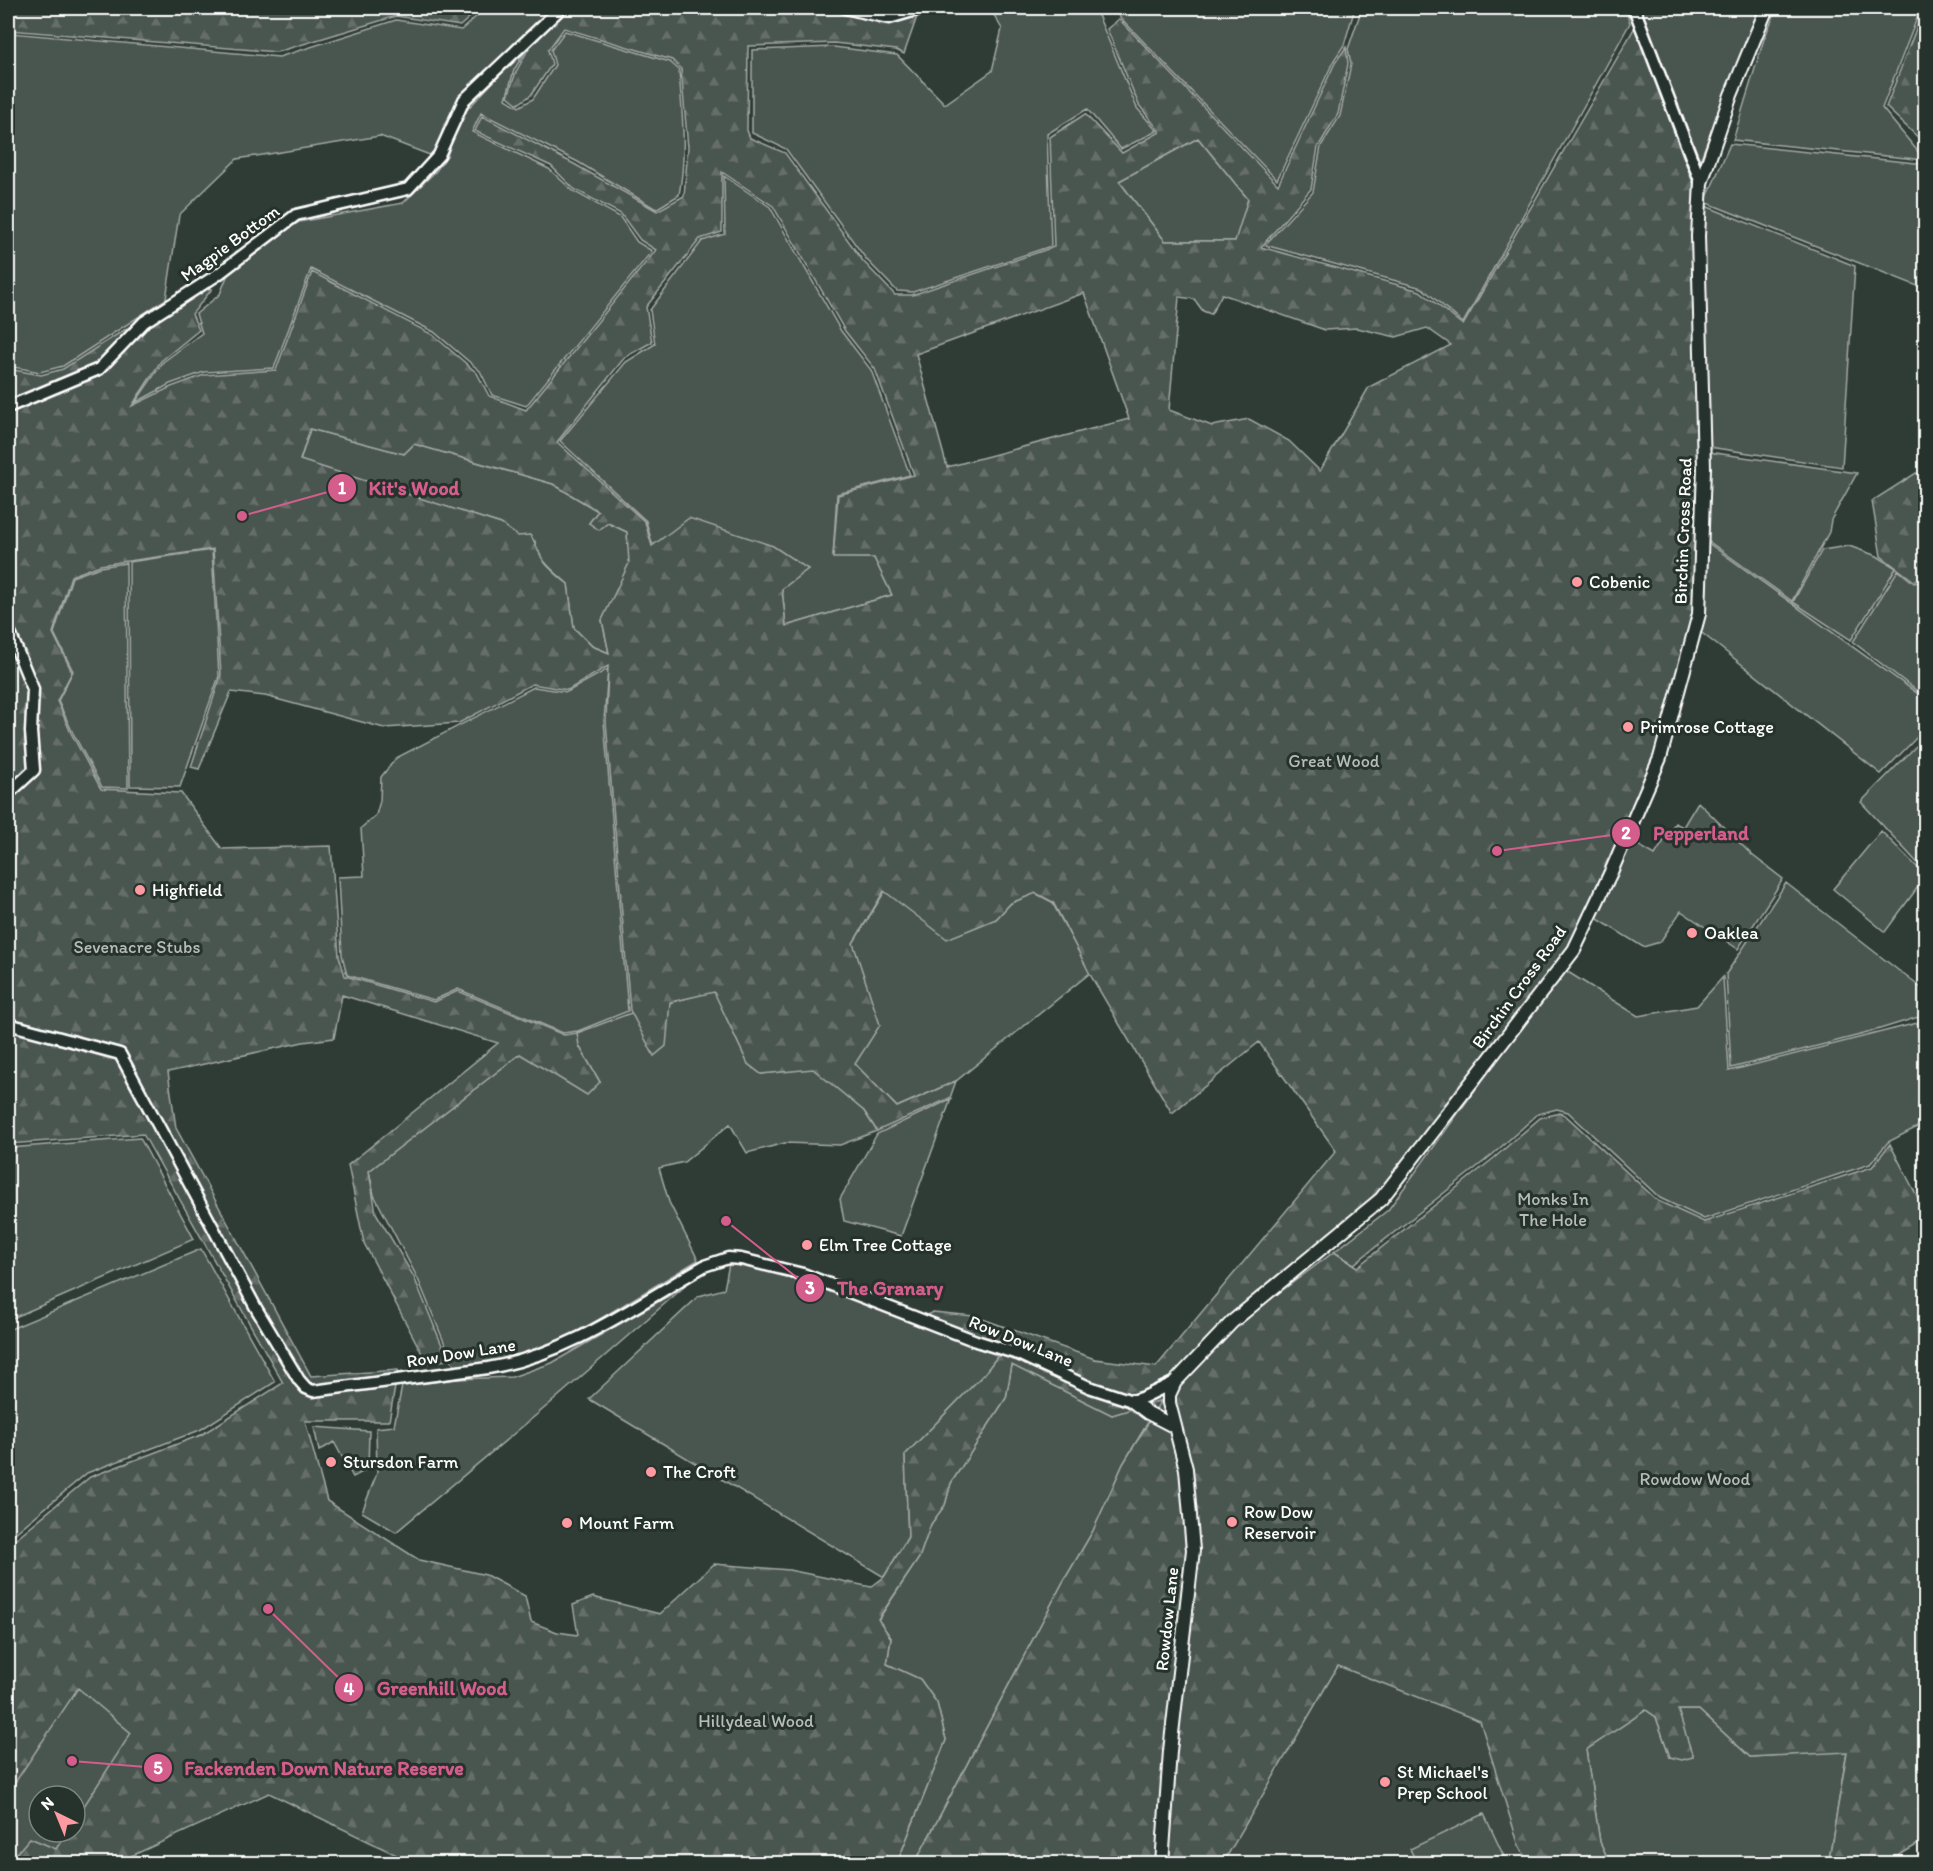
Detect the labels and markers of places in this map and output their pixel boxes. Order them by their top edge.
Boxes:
callout: Kit's Wood [327,469,472,507]
place label: Cobenic [1589,571,1650,593]
marker: Cobenic [1570,575,1584,589]
place label: Primrose Cottage [1640,716,1774,738]
marker: Primrose Cottage [1621,720,1635,734]
callout: Pepperland [1611,814,1760,852]
place label: Highfield [152,879,223,901]
marker: Highfield [133,883,147,897]
place label: Oaklea [1704,922,1759,944]
marker: Oaklea [1685,926,1699,940]
place label: Elm Tree Cottage [819,1234,952,1256]
marker: Elm Tree Cottage [800,1238,814,1252]
callout: The Granary [795,1269,955,1307]
place label: Stursdon Farm [343,1451,458,1473]
marker: Stursdon Farm [324,1455,338,1469]
place label: The Croft [663,1461,736,1483]
marker: The Croft [644,1465,658,1479]
place label: Row Dow Reservoir [1244,1501,1317,1544]
place label: Mount Farm [579,1512,674,1534]
marker: Row Dow Reservoir [1225,1515,1239,1529]
marker: Mount Farm [560,1516,574,1530]
callout: Greenhill Wood [334,1669,519,1707]
callout: Fackenden Down Nature Reserve [143,1749,476,1787]
place label: St Michael's Prep School [1397,1761,1489,1804]
marker: St Michael's Prep School [1378,1775,1392,1789]

